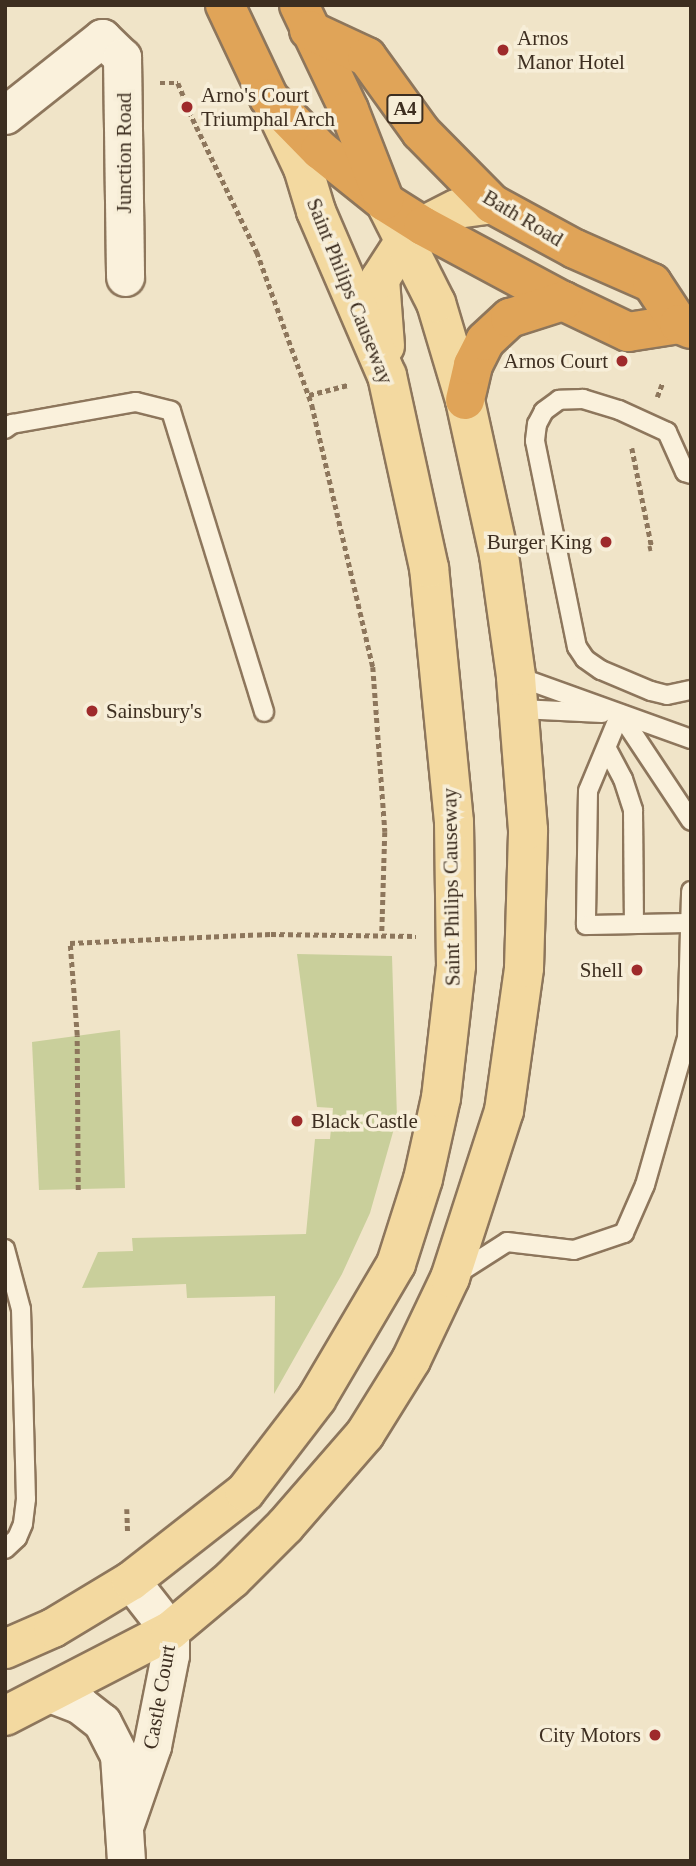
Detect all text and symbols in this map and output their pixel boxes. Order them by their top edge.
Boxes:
place label: Arnos Manor Hotel [517,25,625,75]
marker: Arnos Manor Hotel [495,42,511,58]
place label: Arno's Court Triumphal Arch [201,82,336,132]
street label: Junction Road [111,93,137,213]
road number: A4 [386,94,424,124]
marker: Arno's Court Triumphal Arch [179,99,195,115]
street label: Bath Road [478,184,568,252]
street label: Saint Philips Causeway [301,194,399,388]
place label: Arnos Court [504,348,608,374]
marker: Arnos Court [614,353,630,369]
place label: Burger King [487,529,592,555]
marker: Burger King [598,534,614,550]
place label: Sainsbury's [106,698,202,724]
marker: Sainsbury's [84,703,100,719]
street label: Saint Philips Causeway [437,788,465,986]
place label: Shell [580,957,623,983]
marker: Shell [629,962,645,978]
place label: Black Castle [311,1108,418,1134]
marker: Black Castle [289,1113,305,1129]
street label: Castle Court [137,1643,181,1751]
place label: City Motors [539,1722,641,1748]
marker: City Motors [647,1727,663,1743]

